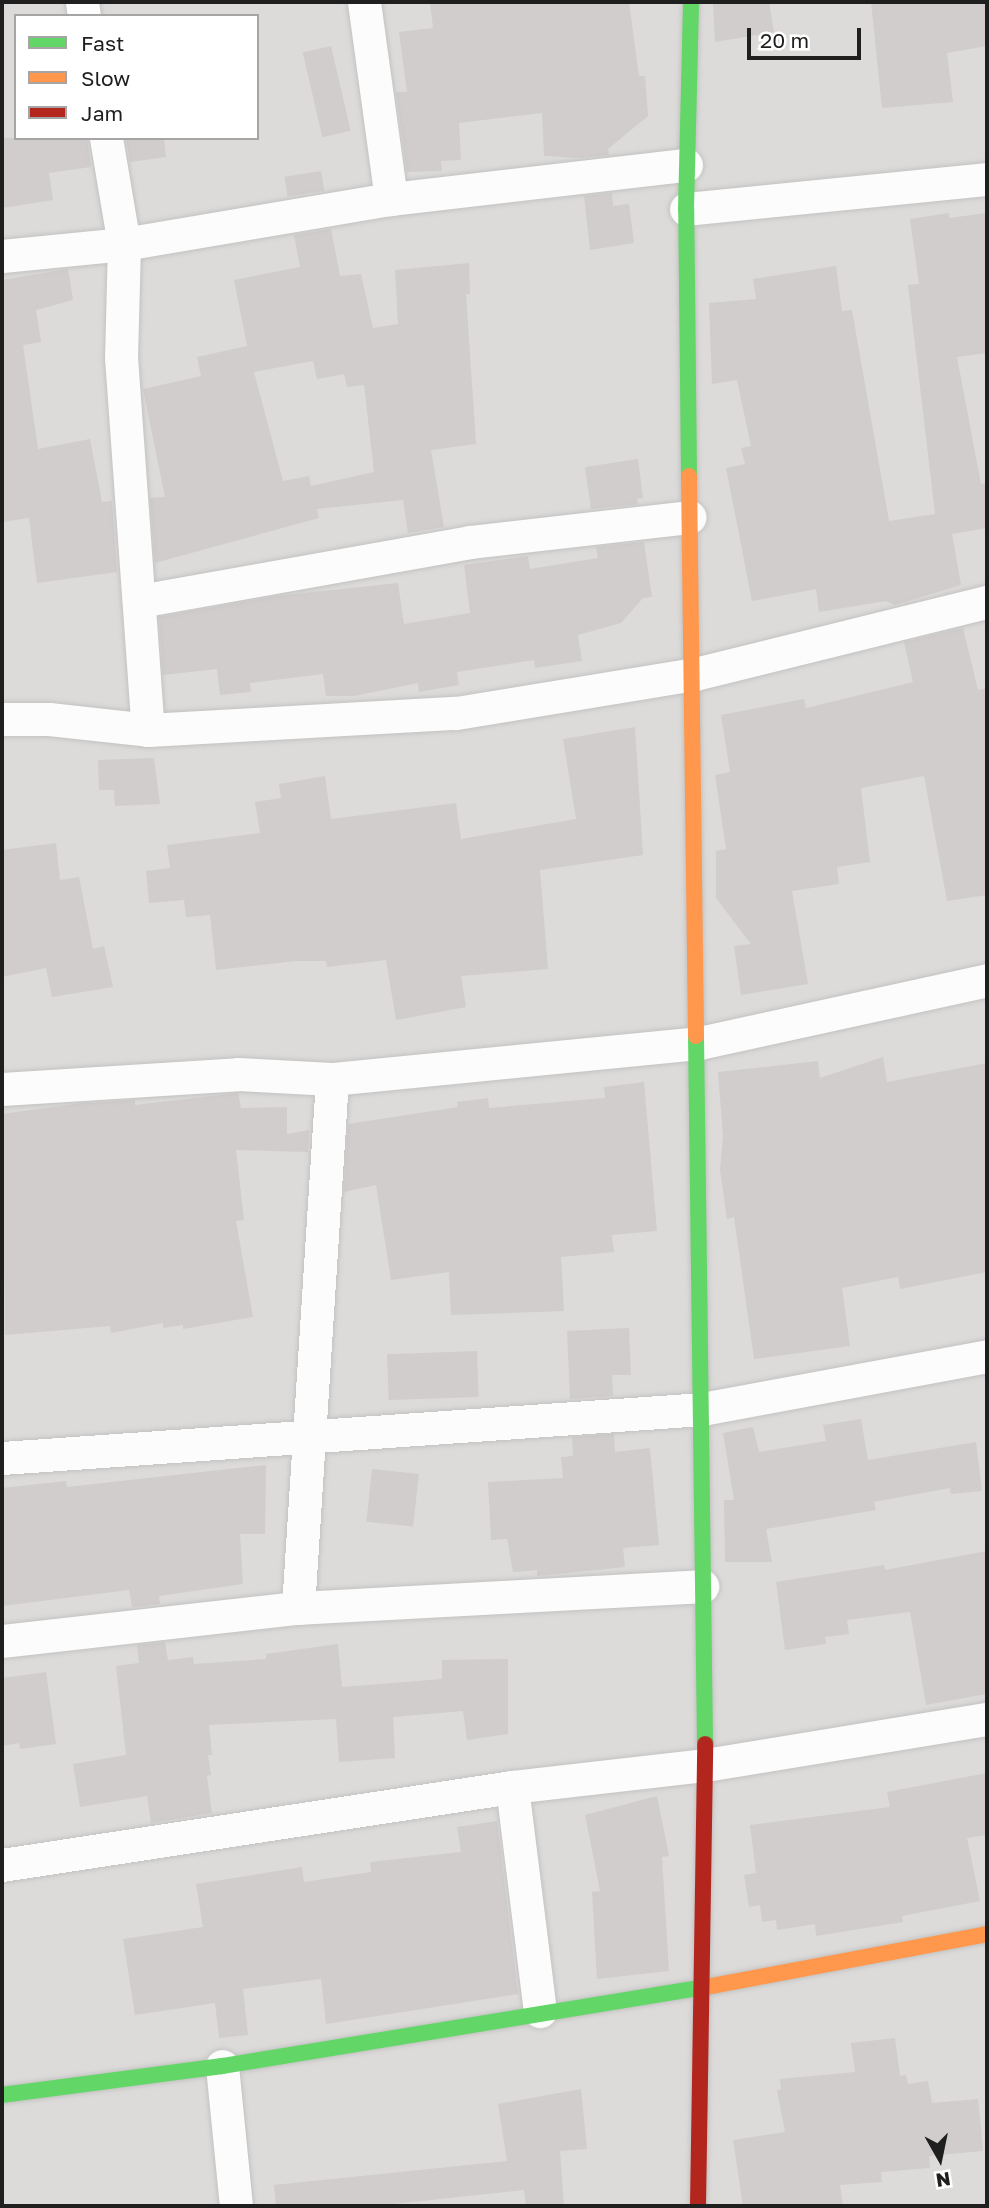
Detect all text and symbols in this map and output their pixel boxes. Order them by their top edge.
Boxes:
legend [14,14,259,140]
scale bar [751,14,865,58]
text: 20 m [760,27,809,53]
text: Fast [81,30,124,56]
text: Slow [81,65,130,91]
text: Jam [81,100,123,126]
north arrow [905,2124,975,2194]
text: N [934,2168,952,2193]

